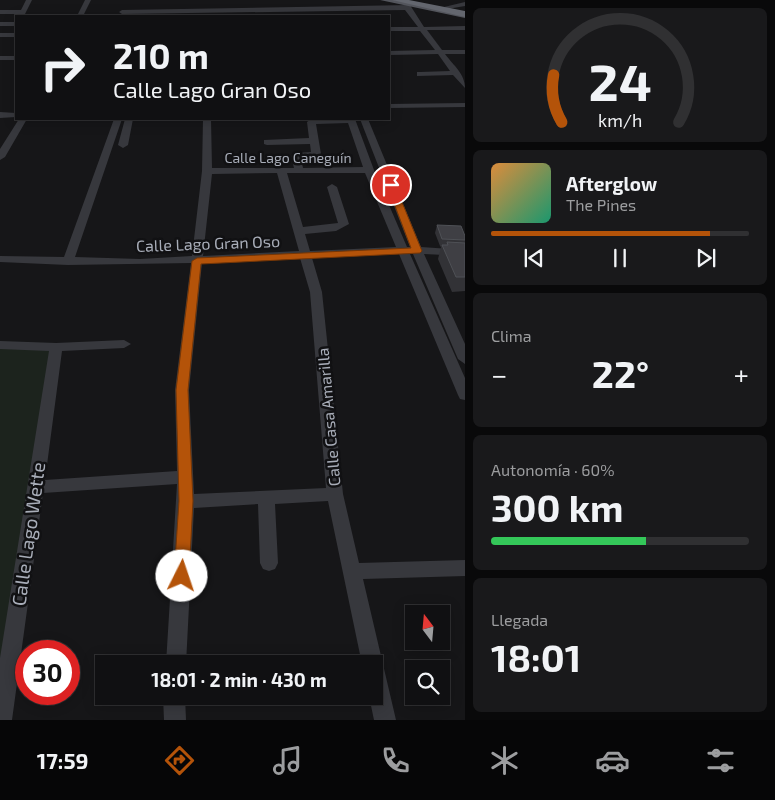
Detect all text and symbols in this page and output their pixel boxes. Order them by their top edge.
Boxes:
text: 210 m [113,34,209,76]
icon: right [30,35,95,100]
text: 24 [588,49,652,111]
text: Calle Lago Gran Oso [113,76,311,102]
text: km/h [598,109,642,131]
street label: Calle Lago Caneguín [224,149,352,166]
pin [370,164,412,206]
icon: arrive [377,171,405,199]
text: Afterglow [566,172,657,195]
text: The Pines [566,195,636,214]
street label: Calle Lago Gran Oso [136,231,280,255]
icon: previous [520,244,548,272]
icon: pause [606,244,634,272]
icon: next [692,244,720,272]
text: Clima [491,326,532,345]
street label: Calle Casa Amarilla [312,347,344,487]
text: 22° [592,350,649,396]
text: − [491,357,507,391]
text: + [734,357,749,391]
text: Autonomía · 60% [491,460,614,479]
street label: Calle Lago Wette [7,461,49,607]
text: 300 km [491,484,623,530]
position arrow [155,549,207,601]
north arrow [405,605,450,650]
map controls [405,605,450,705]
text: Llegada [491,610,548,629]
text: 18:01 [491,634,581,680]
speed limit sign: 30 [15,640,80,705]
button: search [405,660,450,705]
text: 18:01 · 2 min · 430 m [151,668,327,691]
icon: directions [162,743,197,778]
icon: music [270,743,305,778]
icon: phone [378,743,413,778]
icon: climate [487,743,522,778]
icon: car [595,743,630,778]
icon: filters [703,743,738,778]
text: 17:59 [37,747,89,773]

